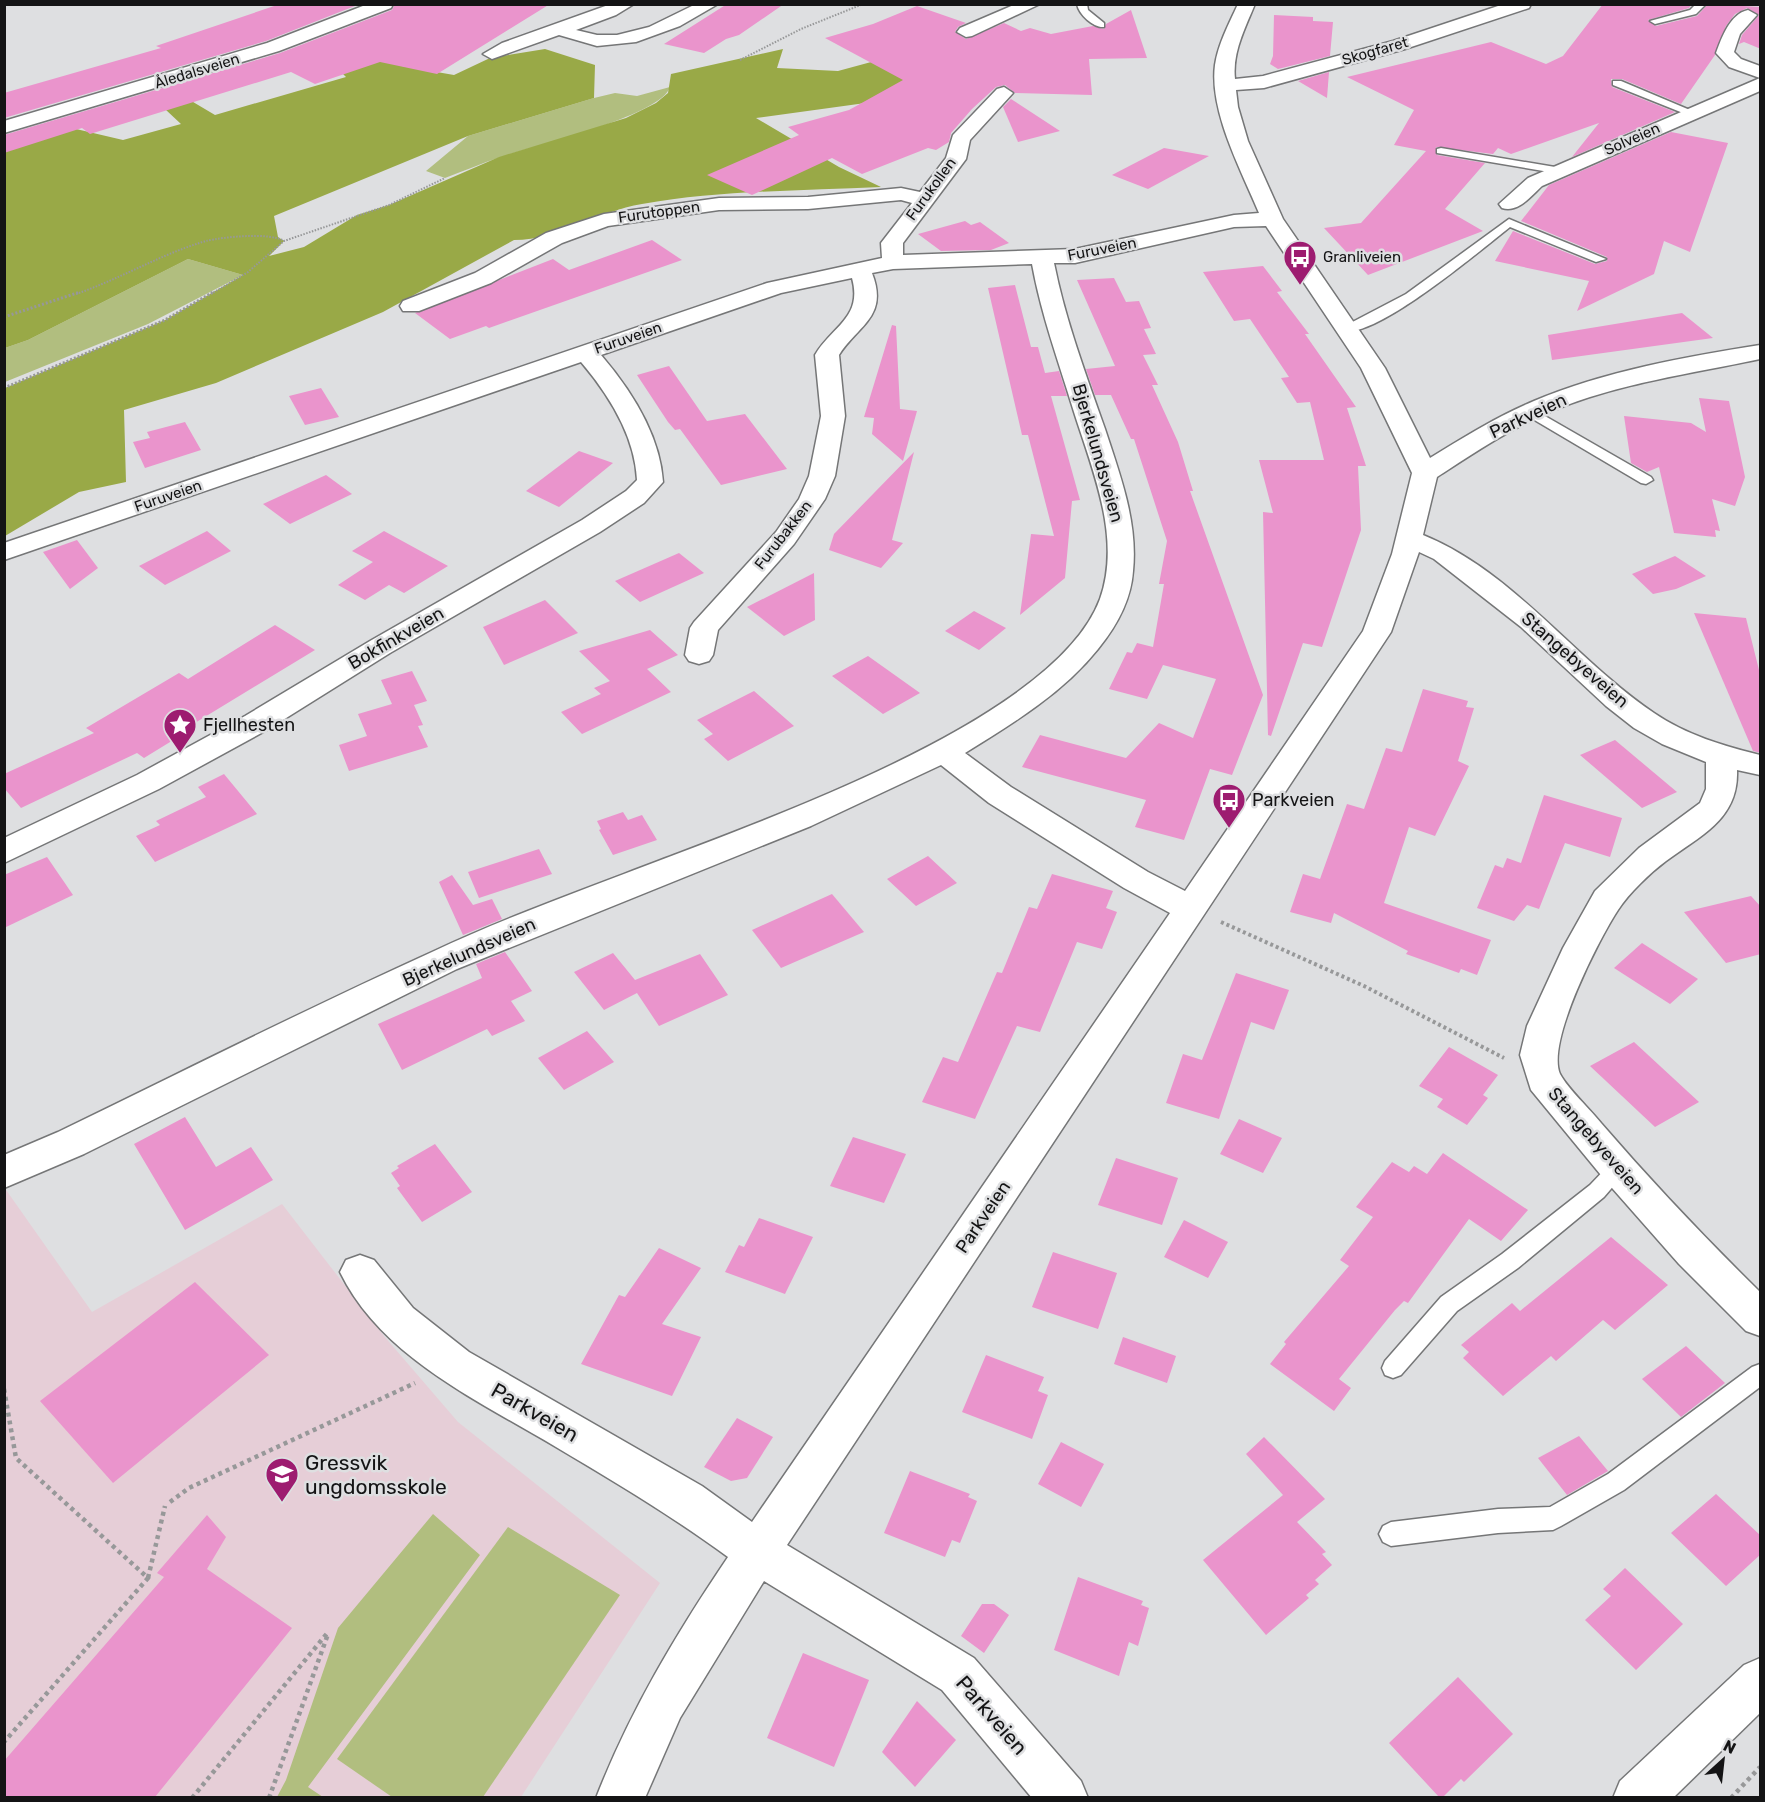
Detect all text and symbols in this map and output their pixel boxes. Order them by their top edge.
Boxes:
street label: Skogfaret [1340,33,1410,69]
street label: Åledalsveien [152,50,242,92]
street label: Solveien [1601,119,1663,159]
street label: Furukollen [902,154,960,224]
street label: Furutoppen [617,197,701,227]
street label: Furuveien [1066,233,1138,265]
bus stop icon: Granliveien [1282,239,1318,286]
place label: Granliveien [1323,248,1401,266]
street label: Furuveien [592,318,664,358]
street label: Bjerkelundsveien [1068,381,1128,525]
street label: Parkveien [1486,389,1570,443]
street label: Furuveien [132,476,204,516]
street label: Furubakken [751,497,815,573]
street label: Bokfinkveien [344,602,448,674]
street label: Stangebyeveien [1517,608,1633,712]
place icon: Fjellhesten [162,707,198,754]
place label: Fjellhesten [203,714,295,736]
bus stop icon: Parkveien [1211,782,1247,829]
place label: Parkveien [1252,789,1335,811]
street label: Bjerkelundsveien [399,913,539,991]
street label: Stangebyeveien [1544,1083,1648,1199]
street label: Parkveien [951,1177,1015,1257]
street label: Parkveien [487,1377,583,1447]
place label: Gressvik ungdomsskole [305,1450,447,1499]
school or university icon: Gressvik ungdomsskole [264,1456,300,1503]
street label: Parkveien [951,1670,1033,1760]
north arrow [1693,1730,1753,1790]
text: N [1720,1736,1739,1758]

